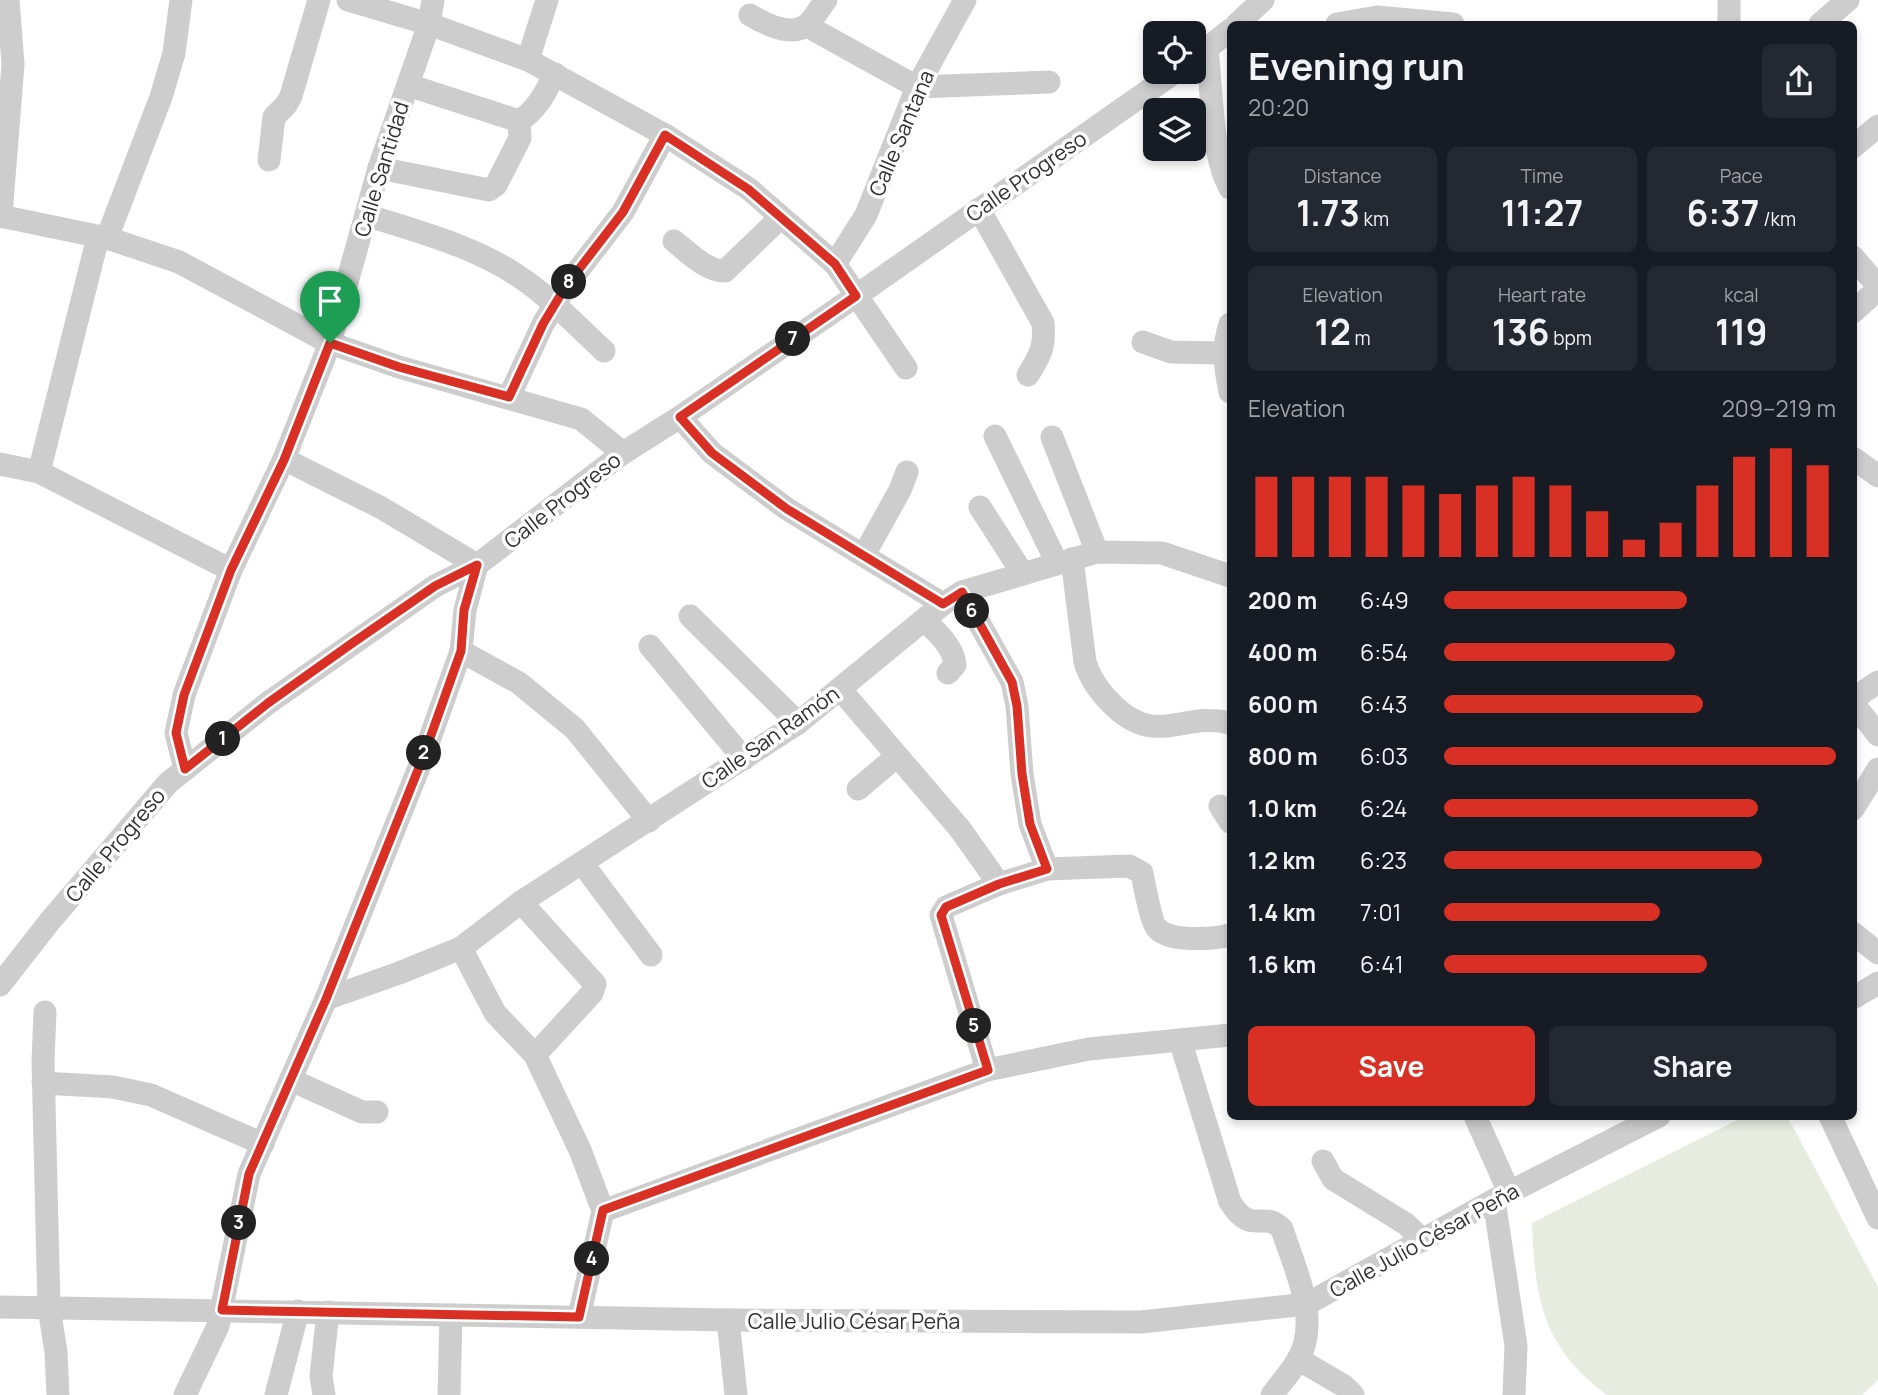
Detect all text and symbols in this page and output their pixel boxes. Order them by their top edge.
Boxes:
map controls [1143,21,1206,161]
button: locate [1143,21,1206,84]
text: Evening run [1248,39,1465,91]
button: share [1762,44,1836,118]
street label: Calle Santana [862,66,940,200]
text: 20:20 [1248,91,1309,123]
street label: Calle Santidad [347,98,415,240]
button: layers [1143,98,1206,161]
street label: Calle Progreso [960,124,1092,228]
text: Distance [1304,163,1382,189]
text: Time [1521,163,1563,189]
text: Pace [1720,163,1763,189]
text: 1.73 [1296,189,1360,237]
text: 11:27 [1501,189,1583,237]
text: 6:37 [1687,189,1759,237]
text: km [1360,206,1389,232]
text: /km [1759,206,1796,232]
pin: 8 [552,264,586,300]
text: 8 [563,268,574,294]
pin [300,271,360,343]
icon: arrive [311,282,349,320]
text: Elevation [1303,282,1383,308]
text: Heart rate [1498,282,1586,308]
text: kcal [1724,282,1759,308]
text: 12 [1315,308,1351,356]
text: 136 [1492,308,1550,356]
text: 119 [1715,308,1768,356]
pin: 7 [776,322,810,356]
text: 7 [787,325,798,351]
text: m [1351,325,1371,351]
text: bpm [1550,325,1592,351]
text: Elevation [1248,392,1345,424]
text: 209–219 m [1722,392,1836,424]
street label: Calle Progreso [498,446,626,554]
text: 200 m [1248,584,1317,616]
text: 6:49 [1360,584,1409,616]
pin: 6 [954,594,990,628]
text: 6 [966,597,977,623]
text: 400 m [1248,636,1318,668]
text: 6:54 [1360,636,1408,668]
street label: Calle San Ramón [696,679,844,795]
text: 600 m [1248,688,1318,720]
text: 6:43 [1360,688,1407,720]
pin: 1 [206,722,241,756]
text: 1 [218,725,227,751]
pin: 2 [406,736,442,770]
text: 2 [418,739,429,765]
text: 800 m [1248,740,1318,772]
text: 6:03 [1360,740,1408,772]
street label: Calle Progreso [59,782,171,908]
text: 1.0 km [1248,792,1317,824]
text: 6:24 [1360,792,1407,824]
text: 1.2 km [1248,844,1315,876]
text: 6:23 [1360,844,1407,876]
text: 1.4 km [1248,896,1316,928]
text: 7:01 [1360,896,1401,928]
text: 1.6 km [1248,948,1316,980]
text: 6:41 [1360,948,1404,980]
pin: 5 [956,1009,992,1044]
text: 5 [968,1012,979,1038]
button: Save [1248,1026,1535,1106]
button: Share [1549,1026,1836,1106]
street label: Calle Julio César Peña [1324,1176,1524,1304]
pin: 3 [222,1206,256,1240]
text: 3 [233,1209,244,1235]
pin: 4 [574,1242,610,1276]
text: 4 [586,1245,597,1271]
street label: Calle Julio César Peña [748,1307,960,1335]

